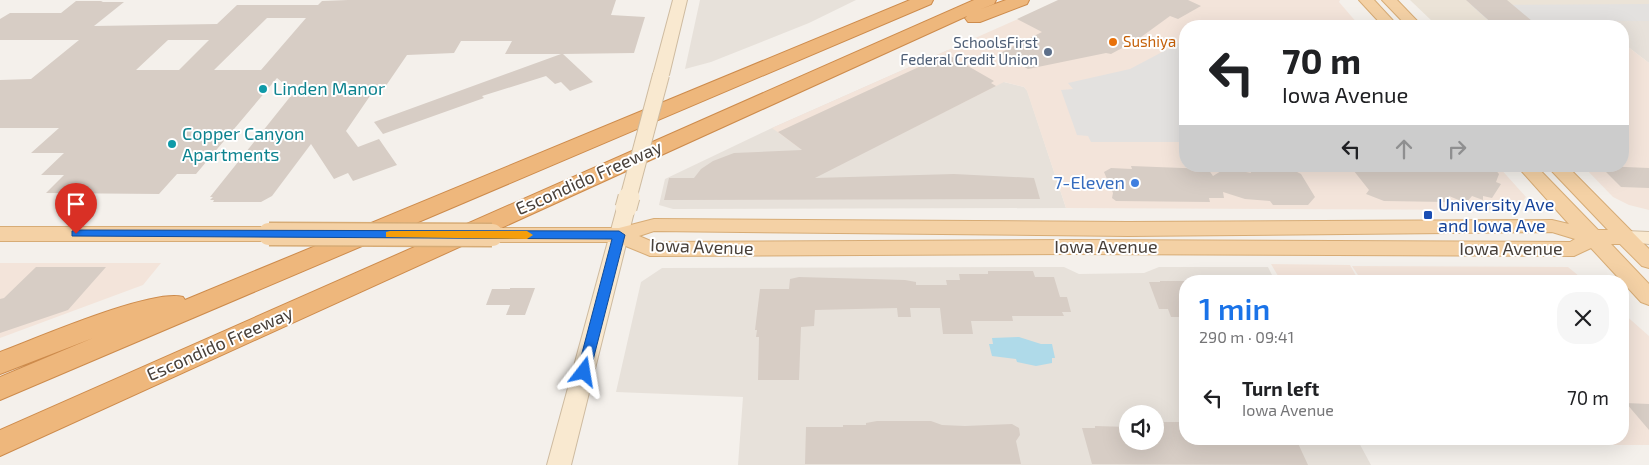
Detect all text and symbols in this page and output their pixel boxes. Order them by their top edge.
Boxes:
place label: Sushiya [1123,32,1176,50]
place label: SchoolsFirst Federal Credit Union [900,33,1038,68]
marker: Sushiya [1107,36,1119,48]
text: 70 m [1282,39,1361,81]
icon: left [1199,40,1264,105]
marker: SchoolsFirst Federal Credit Union [1042,46,1054,58]
place label: Linden Manor [273,77,385,99]
text: Iowa Avenue [1282,81,1408,107]
marker: Linden Manor [257,83,269,95]
place label: Copper Canyon Apartments [182,122,305,165]
street label: Escondido Freeway [512,135,666,219]
icon: left [1337,135,1365,163]
icon: ahead [1390,135,1418,163]
icon: right [1443,135,1471,163]
marker: Copper Canyon Apartments [166,138,178,150]
place label: 7-Eleven [1053,171,1125,193]
marker: 7-Eleven [1129,177,1141,189]
pin [55,183,97,234]
icon: arrive [62,190,90,218]
place label: University Ave and Iowa Ave [1438,193,1554,236]
marker: University Ave and Iowa Ave [1422,209,1434,221]
street label: Iowa Avenue [650,233,754,259]
street label: Iowa Avenue [1054,235,1158,257]
street label: Iowa Avenue [1459,237,1563,259]
text: 1 min [1199,290,1270,326]
button: close [1557,292,1609,344]
street label: Escondido Freeway [143,301,297,385]
text: 290 m · 09:41 [1199,327,1294,346]
position arrow [557,345,609,397]
text: Turn left [1242,377,1319,400]
icon: left [1199,384,1227,412]
text: 70 m [1567,386,1609,409]
text: Iowa Avenue [1242,400,1334,419]
map controls [1119,405,1164,450]
button: sound [1119,405,1164,450]

